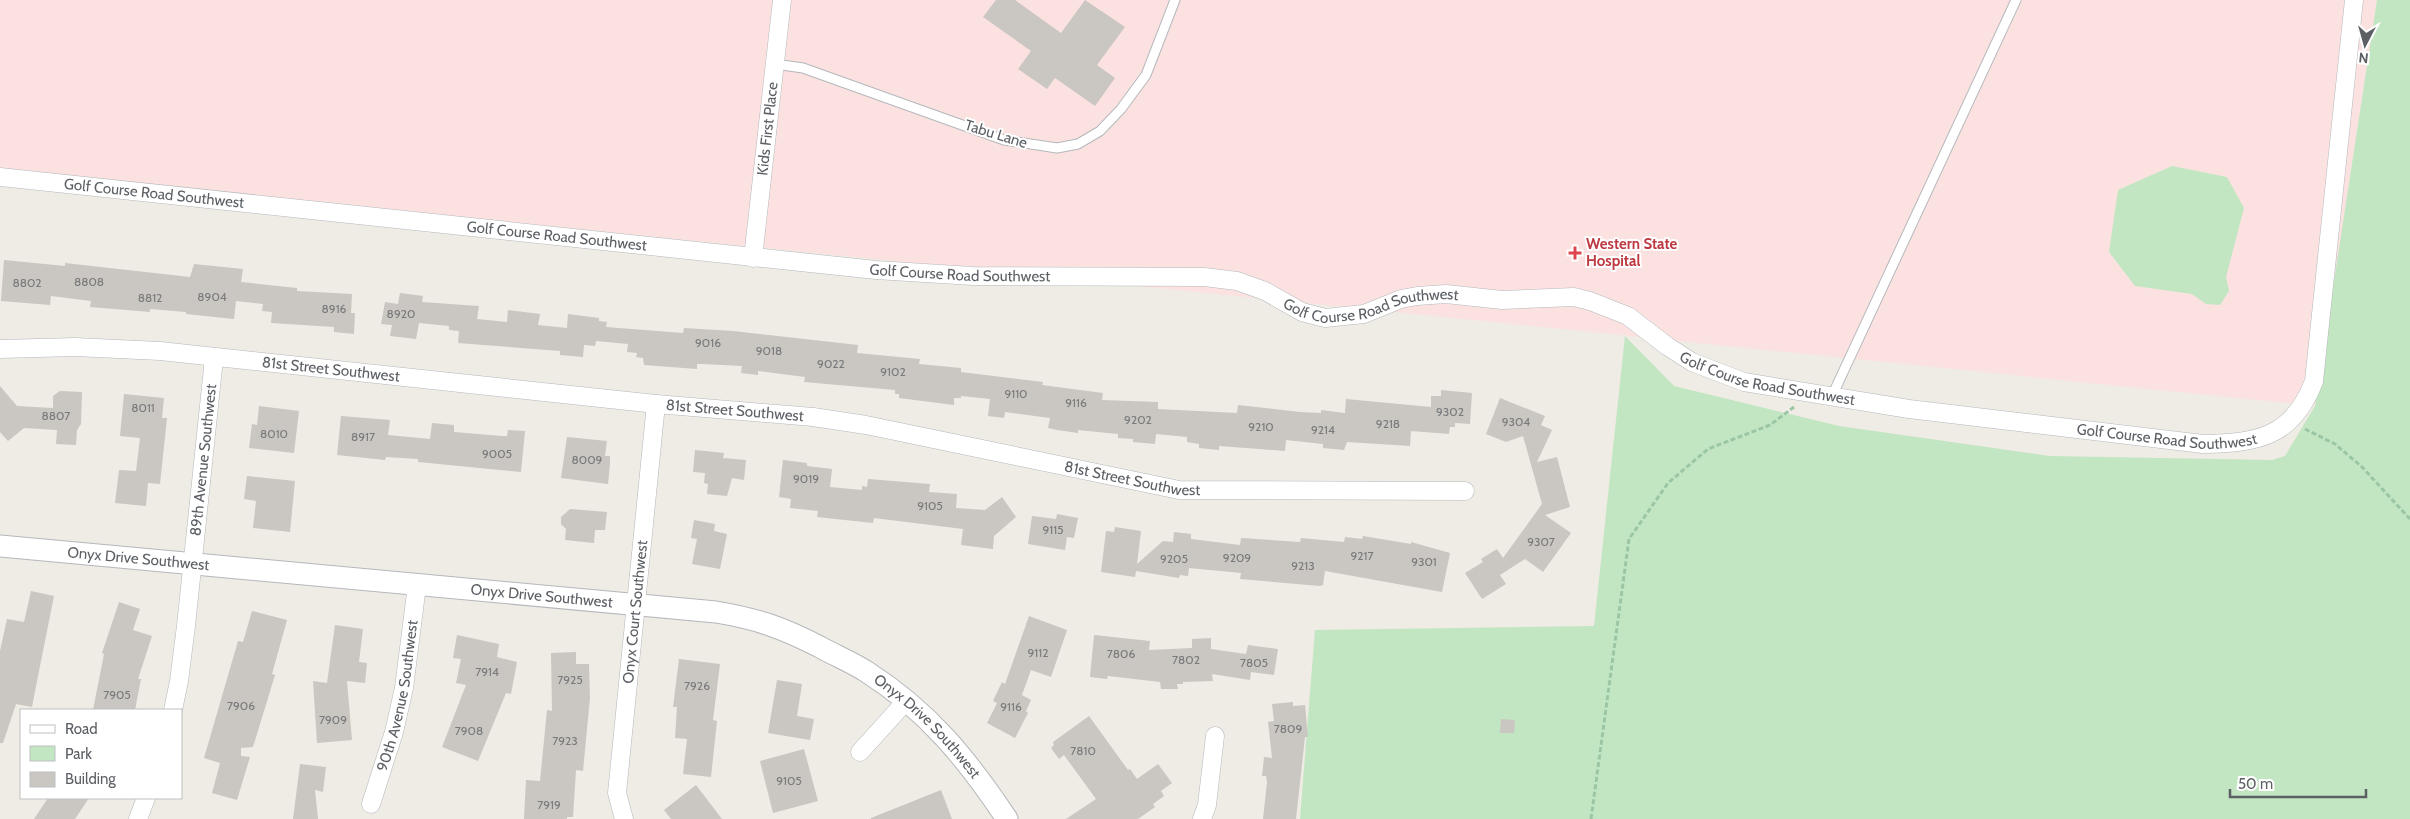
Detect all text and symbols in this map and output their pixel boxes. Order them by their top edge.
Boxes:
north arrow [2340,20,2390,70]
text: N [2358,48,2370,67]
street label: Kids First Place [753,81,782,177]
street label: Tabu Lane [962,116,1030,152]
street label: Golf Course Road Southwest [63,175,245,212]
street label: Golf Course Road Southwest [466,218,648,255]
place label: Western State Hospital [1586,235,1678,270]
marker: Western State Hospital [1568,246,1582,260]
street label: Golf Course Road Southwest [869,260,1050,285]
house number: 8808 [74,274,104,289]
house number: 8802 [12,275,42,290]
street label: Golf Course Road Southwest [1280,285,1460,328]
house number: 8904 [197,289,227,304]
house number: 8812 [138,290,162,305]
house number: 8916 [322,301,347,316]
house number: 8920 [387,306,415,321]
house number: 9016 [695,335,721,350]
house number: 9018 [756,343,782,358]
street label: Golf Course Road Southwest [1676,347,1856,409]
street label: 81st Street Southwest [261,353,401,386]
house number: 9022 [817,356,845,371]
house number: 9102 [880,364,906,379]
street label: 89th Avenue Southwest [186,383,220,537]
house number: 9110 [1004,386,1028,401]
house number: 9116 [1065,395,1087,410]
street label: 81st Street Southwest [665,396,804,425]
house number: 8011 [131,400,155,415]
house number: 9302 [1436,404,1464,419]
house number: 8807 [42,408,70,423]
house number: 9202 [1124,412,1152,427]
house number: 9304 [1502,414,1530,429]
house number: 9218 [1376,416,1400,431]
house number: 9210 [1248,419,1274,434]
street label: Golf Course Road Southwest [2076,420,2259,453]
house number: 9214 [1311,422,1335,437]
house number: 8010 [260,426,288,441]
house number: 8917 [351,429,375,444]
house number: 9005 [482,446,512,461]
house number: 8009 [572,452,603,467]
street label: 81st Street Southwest [1063,457,1200,499]
house number: 9019 [793,471,819,486]
house number: 9105 [917,498,943,513]
house number: 9115 [1042,522,1064,537]
house number: 9307 [1527,534,1555,549]
street label: Onyx Court Southwest [619,539,651,684]
street label: Onyx Drive Southwest [67,543,210,574]
house number: 9217 [1350,548,1374,563]
house number: 9209 [1223,550,1251,565]
house number: 9205 [1160,551,1188,566]
house number: 9301 [1411,554,1437,569]
house number: 9213 [1291,558,1315,573]
street label: Onyx Drive Southwest [470,580,613,611]
street label: 90th Avenue Southwest [373,619,422,774]
house number: 9112 [1028,645,1048,660]
house number: 7806 [1107,646,1135,661]
house number: 7802 [1172,652,1200,667]
house number: 7805 [1240,655,1268,670]
house number: 7914 [475,664,499,679]
street label: Onyx Drive Southwest [870,670,984,782]
house number: 7925 [557,672,583,687]
house number: 7926 [684,678,710,693]
house number: 7905 [103,687,131,702]
house number: 7906 [227,698,255,713]
house number: 9116 [1000,699,1022,714]
legend [20,709,182,799]
house number: 7909 [319,712,347,727]
text: Road [65,720,98,738]
house number: 7809 [1274,721,1302,736]
house number: 7908 [455,723,483,738]
house number: 7923 [552,733,578,748]
house number: 7810 [1070,743,1096,758]
text: Park [65,745,92,763]
scale bar [2230,766,2366,798]
text: Building [65,770,116,788]
house number: 9105 [776,773,802,788]
text: 50 m [2238,775,2273,793]
house number: 7919 [537,797,561,812]

